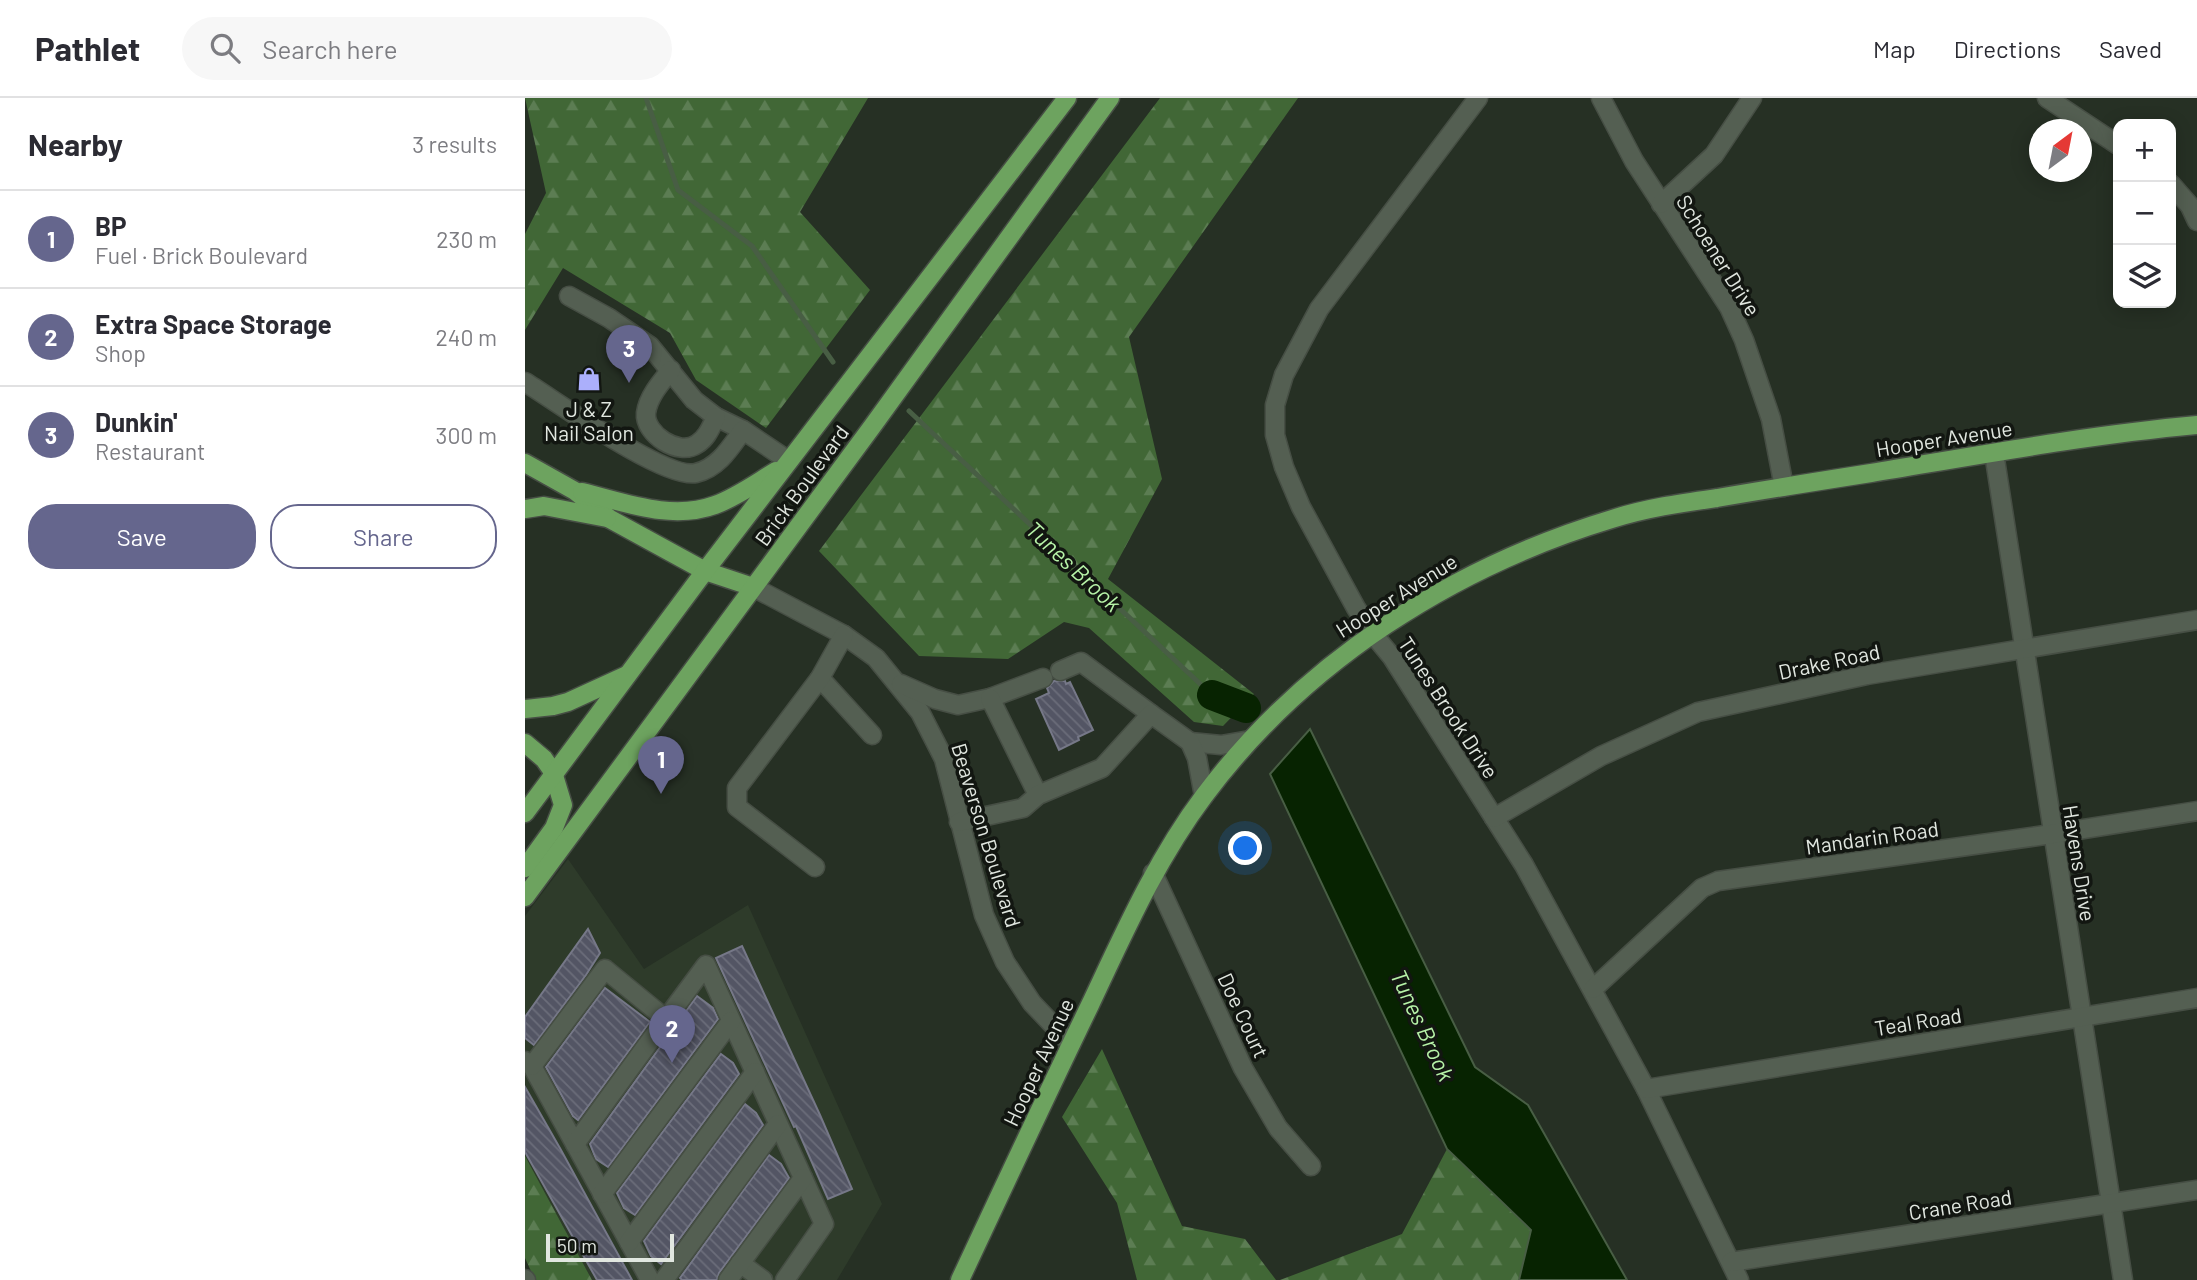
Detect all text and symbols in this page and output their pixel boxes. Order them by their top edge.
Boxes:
search box [182,17,672,80]
text: Pathlet [35,28,140,68]
icon: search [206,29,244,67]
text: Search here [262,33,398,64]
text: Map [1873,34,1916,63]
text: Directions [1954,34,2061,63]
text: Saved [2099,34,2162,63]
north arrow [2029,119,2092,182]
map controls [2113,119,2176,308]
button: + [2113,119,2176,182]
text: Nearby [28,126,123,162]
text: 3 results [412,130,497,158]
button: − [2113,182,2176,245]
street label: Schoener Drive [1672,190,1766,320]
text: BP [95,210,127,241]
text: 1 [47,225,55,253]
text: 230 m [436,225,497,253]
text: Fuel · Brick Boulevard [95,241,308,269]
button: layers [2113,245,2176,308]
text: Extra Space Storage [95,308,332,339]
text: 2 [45,323,57,351]
text: 240 m [435,323,497,351]
pin: 3 [606,325,652,383]
text: Shop [95,339,146,367]
shop icon: J & Z Nail Salon [575,365,603,393]
place label: J & Z Nail Salon [544,396,634,445]
text: Dunkin' [95,406,177,437]
street label: Hooper Avenue [1874,415,2014,461]
street label: Brick Boulevard [749,420,853,550]
text: 3 [45,421,57,449]
text: 300 m [436,421,497,449]
text: Restaurant [95,437,205,465]
button: Save [28,504,256,569]
button: Share [270,504,497,569]
water label: Tunes Brook [1021,515,1127,617]
street label: Hooper Avenue [1331,548,1461,642]
street label: Tunes Brook Drive [1394,631,1504,783]
street label: Drake Road [1776,638,1882,684]
pin: 1 [638,736,684,794]
street label: Beaverson Boulevard [947,740,1027,930]
street label: Havens Drive [2058,803,2102,923]
street label: Mandarin Road [1804,815,1940,859]
your location [1228,831,1262,865]
water label: Tunes Brook [1385,965,1461,1085]
street label: Doe Court [1213,969,1275,1061]
street label: Hooper Avenue [998,994,1078,1130]
street label: Teal Road [1873,1002,1963,1040]
pin: 2 [649,1005,695,1063]
street label: Crane Road [1907,1184,2013,1224]
scale bar [546,1231,674,1263]
text: 50 m [557,1234,597,1257]

